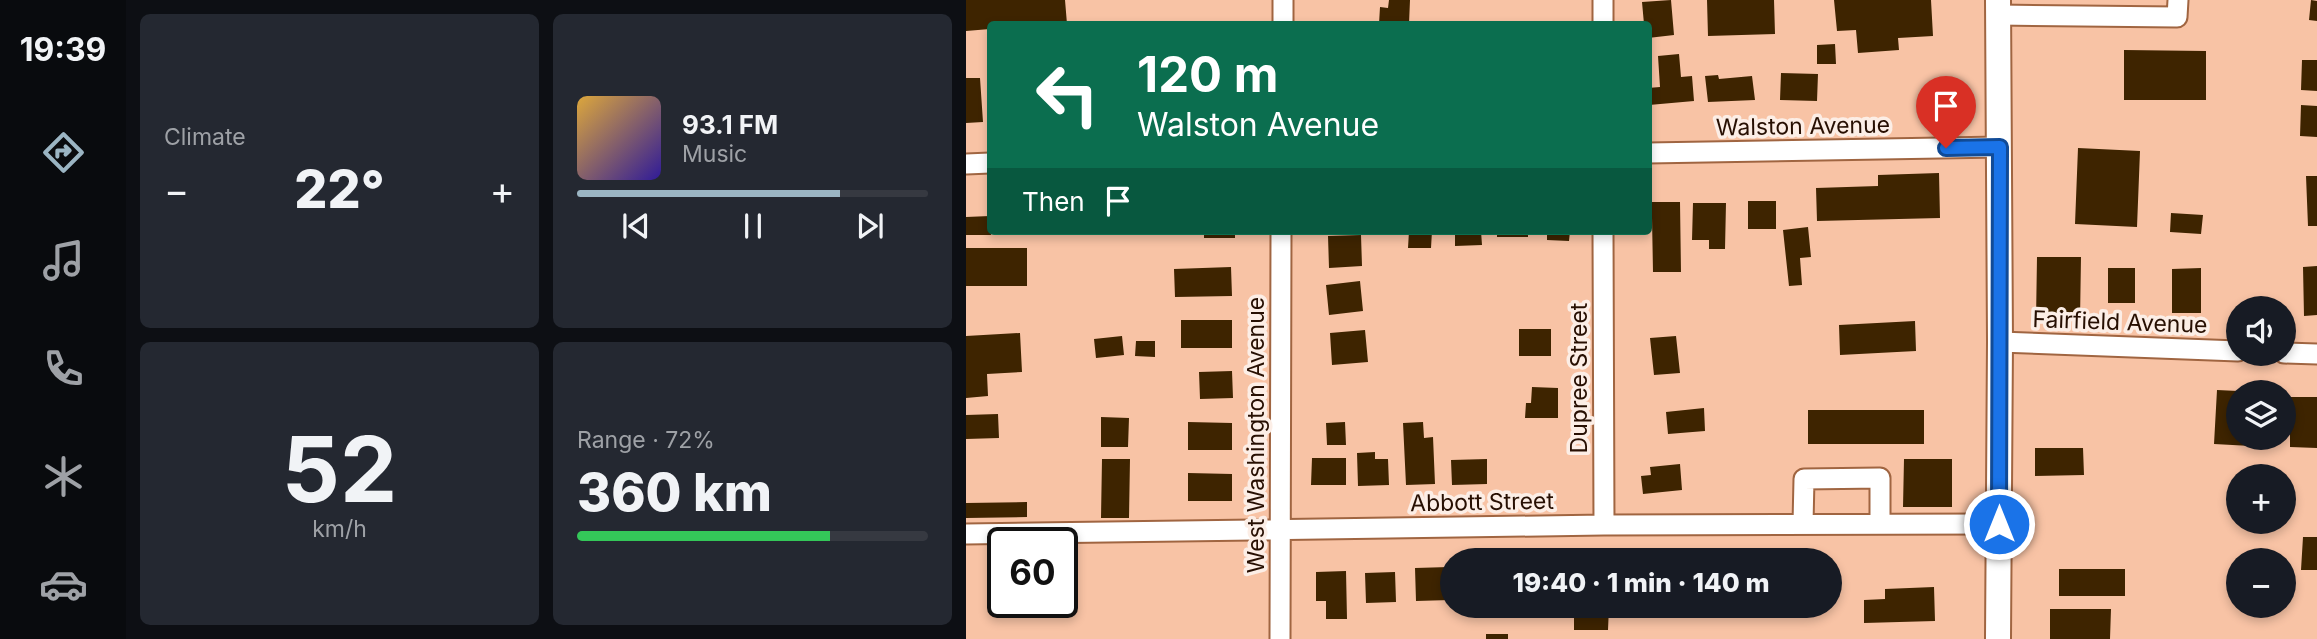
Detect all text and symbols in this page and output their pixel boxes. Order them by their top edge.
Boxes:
text: 19:39 [20,30,106,69]
text: 120 m [1137,45,1278,104]
icon: left [1022,49,1113,140]
pin [1916,76,1976,148]
icon: arrive [1927,87,1965,125]
text: Walston Avenue [1137,105,1379,144]
text: 93.1 FM [682,109,778,140]
street label: Walston Avenue [1716,110,1890,142]
text: Climate [164,123,246,151]
icon: directions [39,128,88,177]
text: Music [682,140,747,168]
text: 22° [294,158,385,221]
text: − [164,167,189,213]
text: + [490,167,515,213]
icon: arrive [1099,182,1137,220]
text: Then [1022,186,1085,217]
icon: previous [617,207,655,245]
icon: pause [734,207,772,245]
icon: next [851,207,889,245]
icon: music [39,236,88,285]
map controls [2226,296,2296,618]
button: sound [2226,296,2296,366]
street label: West Washington Avenue [1242,297,1270,573]
street label: Dupree Street [1565,302,1593,453]
street label: Fairfield Avenue [2032,305,2208,339]
icon: phone [39,344,88,393]
button: layers [2226,380,2296,450]
text: 52 [282,414,397,524]
text: Range · 72% [577,426,715,454]
icon: climate [39,452,88,501]
text: 360 km [577,461,772,524]
button: + [2226,464,2296,534]
street label: Abbott Street [1410,487,1555,517]
position arrow [1962,487,2036,561]
text: km/h [312,515,367,543]
speed limit sign: 60 [987,527,1078,618]
button: − [2226,548,2296,618]
icon: car [39,560,88,609]
text: 19:40 · 1 min · 140 m [1512,567,1770,598]

